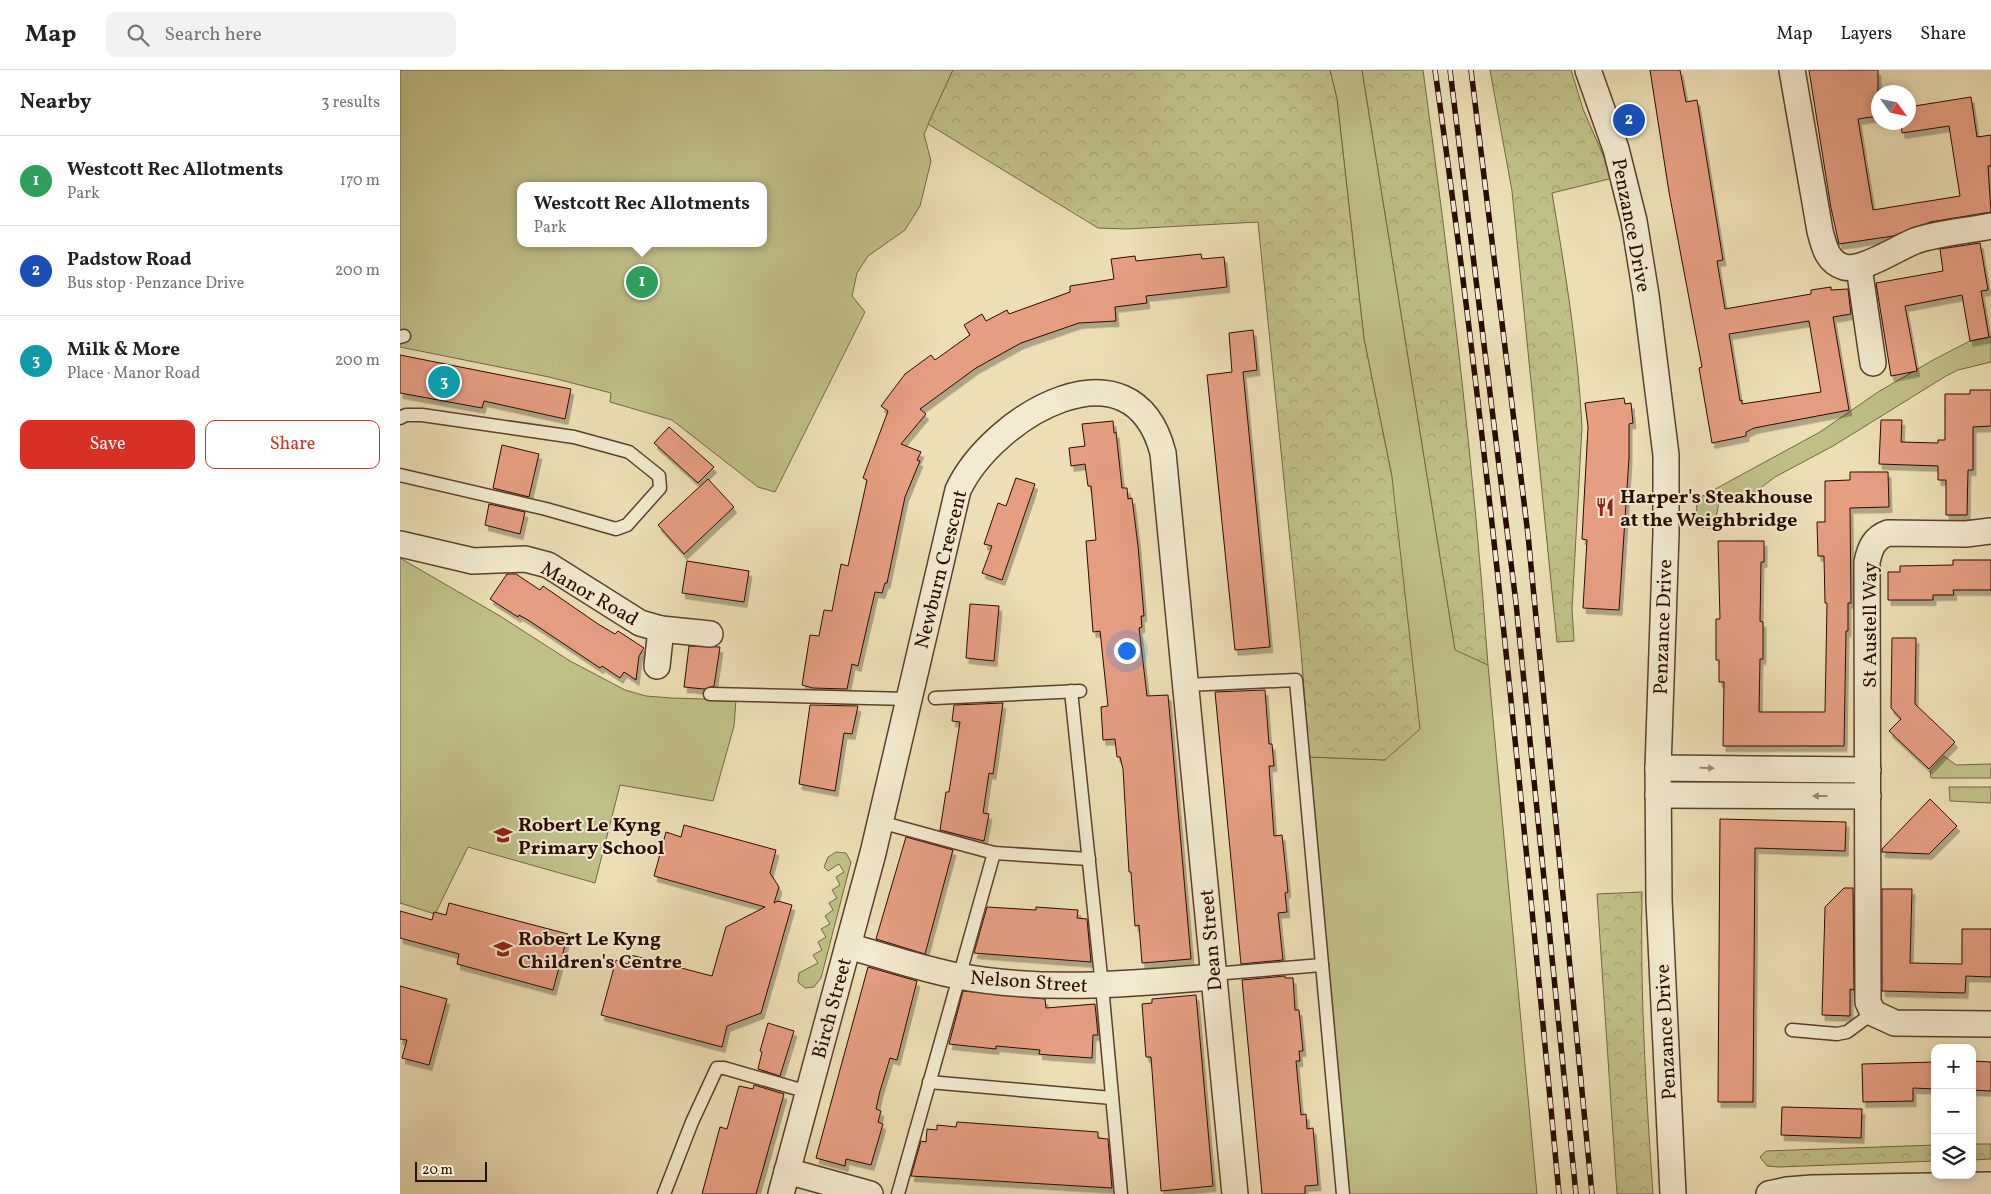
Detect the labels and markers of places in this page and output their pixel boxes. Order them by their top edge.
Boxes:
pin: 2 [1613,101,1645,139]
pin: 1 [626,263,658,301]
pin: 3 [428,363,460,401]
place label: Harper's Steakhouse at the Weighbridge [1620,484,1813,535]
restaurant icon: Harper's Steakhouse at the Weighbridge [1594,496,1616,518]
place label: Robert Le Kyng Primary School [518,812,665,863]
school or university icon: Robert Le Kyng Primary School [492,824,514,846]
place label: Robert Le Kyng Children's Centre [518,926,682,977]
school or university icon: Robert Le Kyng Children's Centre [492,938,514,960]

